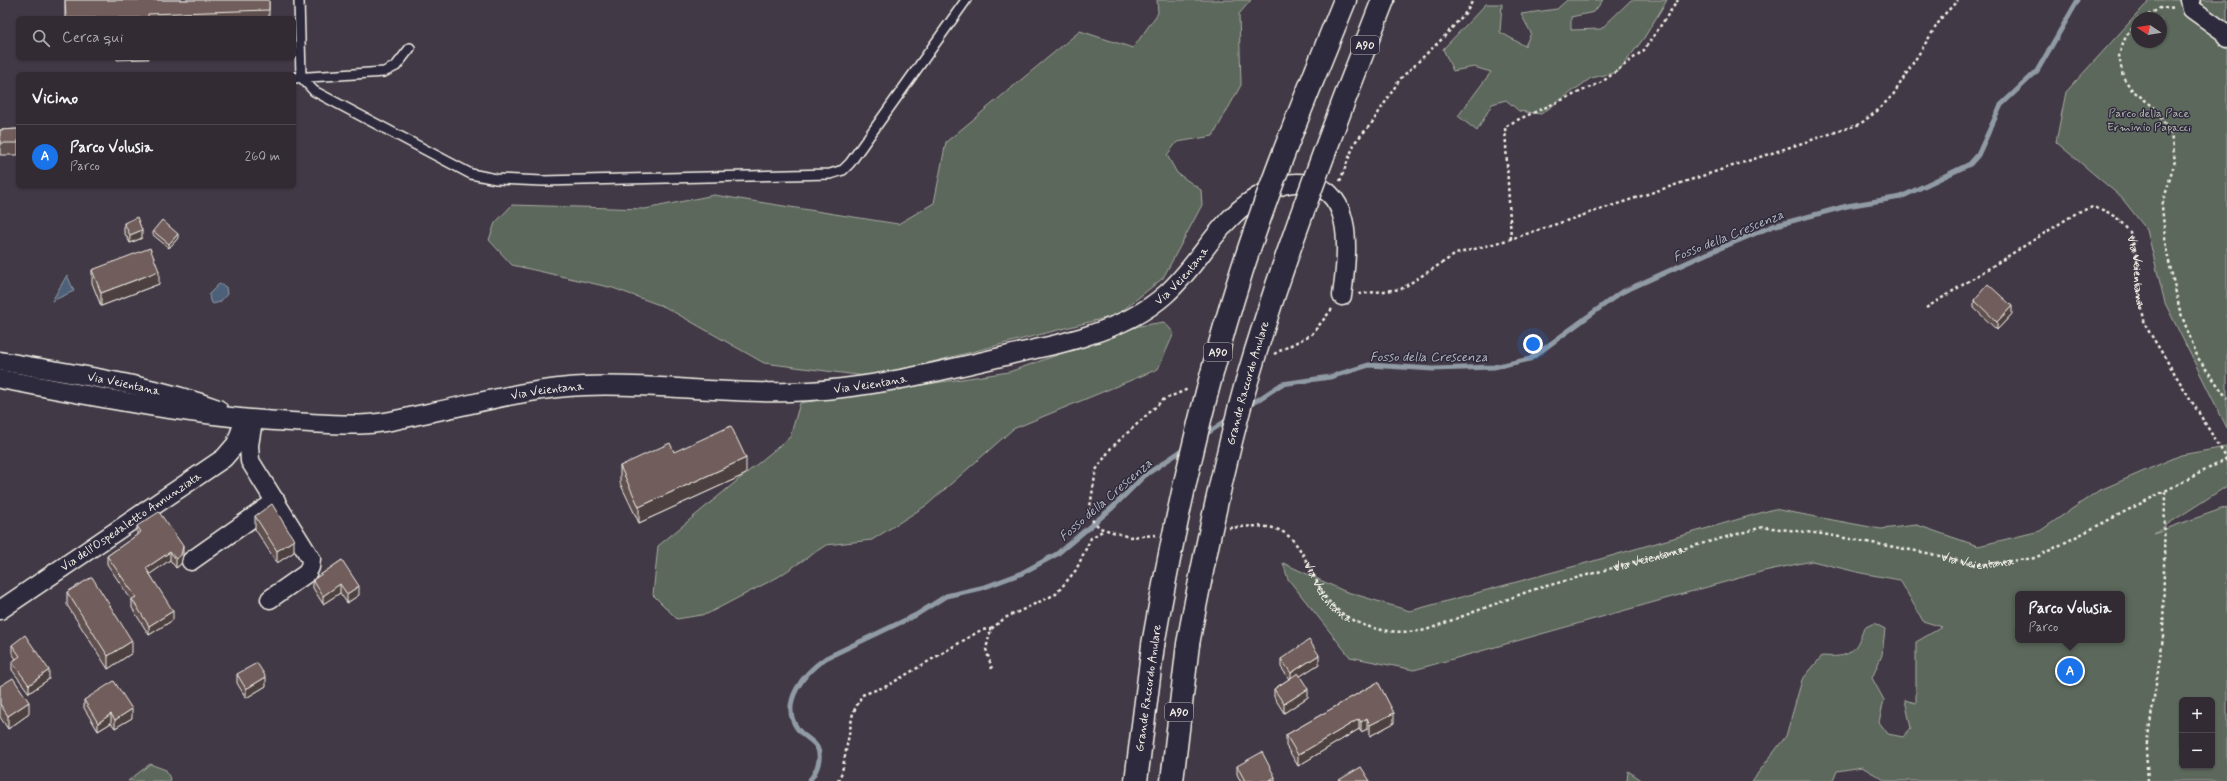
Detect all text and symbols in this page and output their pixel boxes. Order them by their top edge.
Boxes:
north arrow [2131,12,2167,48]
search box [16,16,296,60]
icon: search [30,27,52,49]
text: Cerca qui [62,28,123,48]
road number: A90 [1351,36,1379,54]
text: Vicino [32,87,78,109]
park label: Parco della Pace Erminio Papacci [2107,106,2191,136]
text: Parco Volusia [70,138,153,158]
text: A [41,148,49,165]
text: 260 m [245,148,280,165]
text: Parco [70,158,100,175]
water label: Fosso della Crescenza [1671,206,1787,266]
street label: Via Veientana [2122,234,2149,311]
street label: Via Veientana [1152,243,1213,309]
street label: Grande Raccordo Anulare [1223,319,1274,447]
your location [1523,334,1543,354]
road number: A90 [1204,343,1232,361]
water label: Fosso della Crescenza [1370,349,1488,366]
street label: Via Veientana [86,369,163,400]
street label: Via Veientana [833,371,909,398]
street label: Via Veientana [509,379,585,404]
water label: Fosso della Crescenza [1056,455,1156,545]
street label: Via dell'Ospedaletto Annunziata [58,468,206,576]
street label: Via Veientana [1611,541,1688,577]
street label: Via Veientana [1939,550,2016,574]
street label: Via Veientana [1299,559,1356,628]
popup [2015,591,2125,643]
text: Parco Volusia [2028,599,2112,619]
text: Parco [2028,619,2058,636]
street label: Grande Raccordo Anulare [1132,623,1166,753]
pin: A [2057,656,2083,686]
map controls [2179,697,2215,769]
button: + [2179,697,2215,733]
road number: A90 [1165,703,1193,721]
button: − [2179,733,2215,769]

